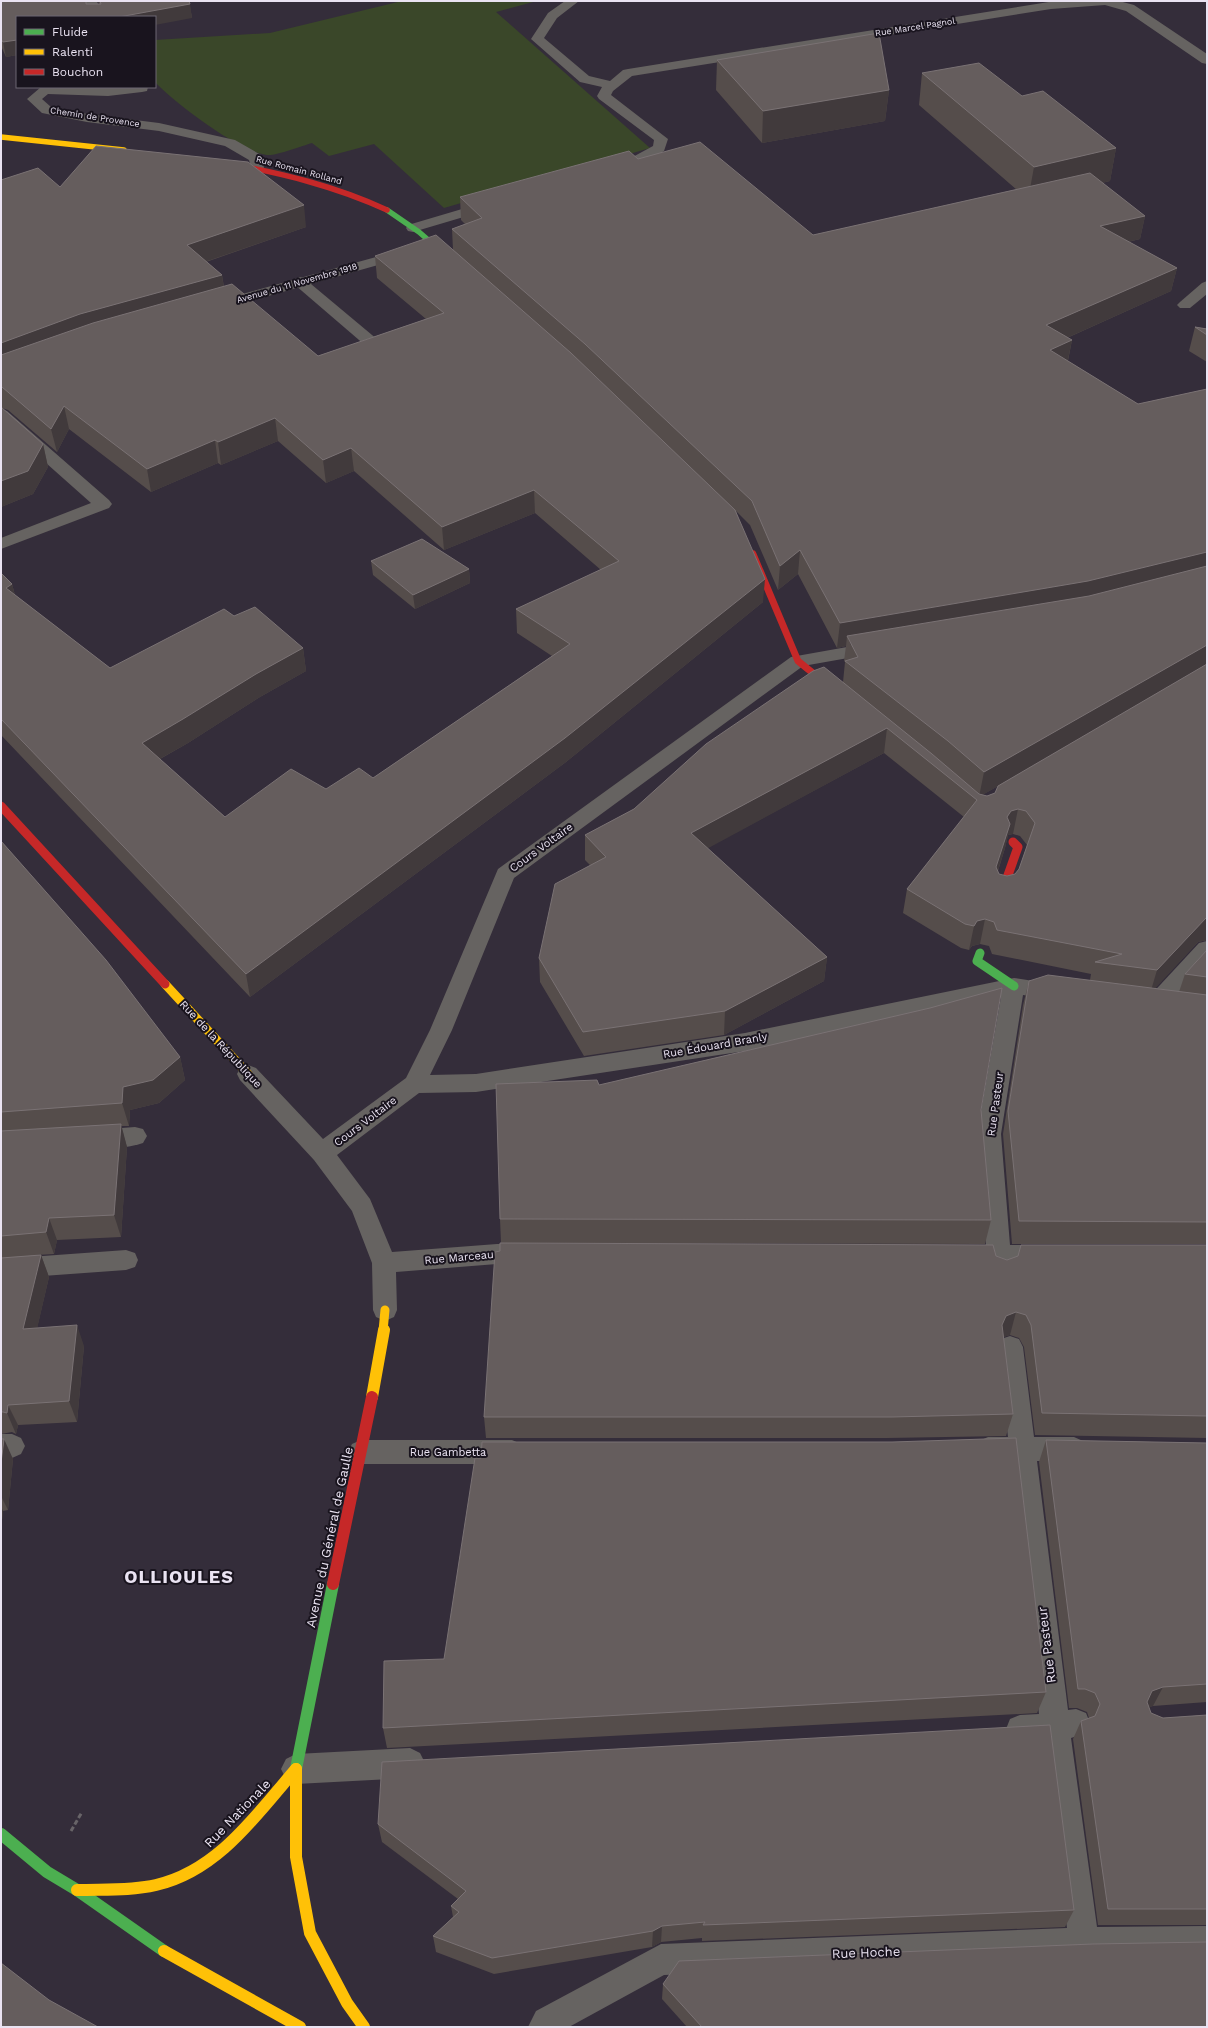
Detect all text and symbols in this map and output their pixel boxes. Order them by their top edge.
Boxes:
legend [16,16,156,88]
street label: Rue Marcel Pagnol [874,16,956,38]
text: Fluide [52,25,88,39]
text: Ralenti [52,45,93,59]
text: Bouchon [52,65,103,79]
street label: Chemin de Provence [49,105,141,129]
street label: Rue Romain Rolland [255,154,343,186]
street label: Avenue du 11 Novembre 1918 [236,261,358,305]
street label: Cours Voltaire [507,820,576,875]
street label: Rue de la République [177,998,264,1091]
street label: Rue Édouard Branly [662,1029,769,1061]
street label: Rue Pasteur [985,1070,1007,1137]
street label: Cours Voltaire [331,1094,399,1149]
street label: Rue Marceau [424,1248,494,1267]
street label: Avenue du Général de Gaulle [303,1445,356,1629]
street label: Rue Gambetta [410,1446,486,1459]
district label: OLLIOULES [124,1566,234,1587]
street label: Rue Pasteur [1034,1606,1059,1684]
street label: Rue Nationale [201,1776,274,1850]
street label: Rue Hoche [832,1944,901,1961]

